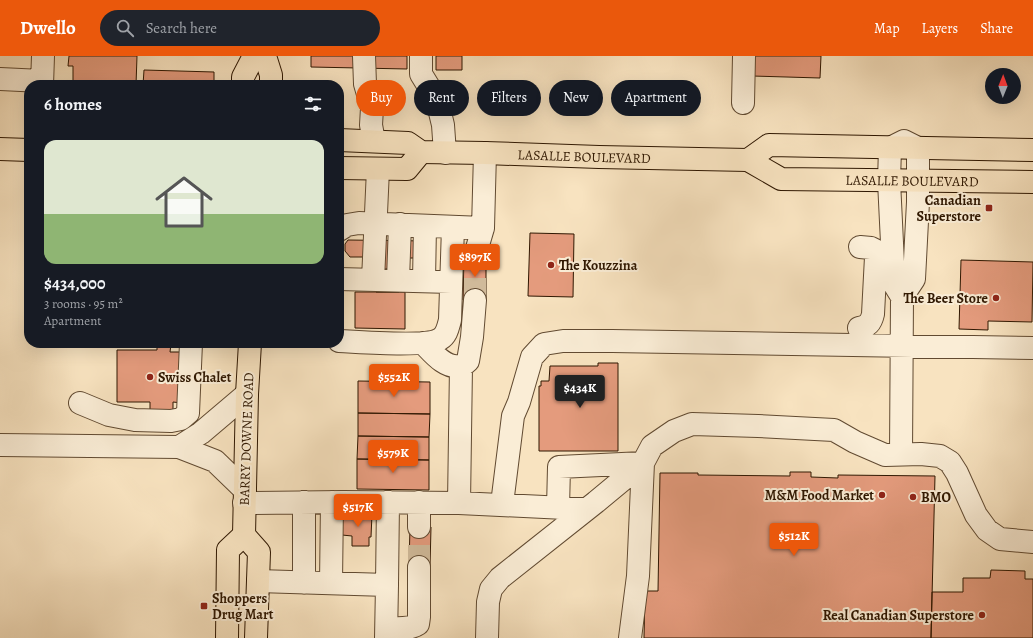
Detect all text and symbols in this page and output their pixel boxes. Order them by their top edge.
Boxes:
search box [100,10,380,46]
text: Dwello [20,15,76,41]
icon: search [114,17,136,39]
text: Search here [146,18,217,38]
text: Map [874,19,900,38]
text: Layers [922,19,958,38]
text: Share [980,19,1013,38]
north arrow [985,68,1021,104]
map controls [985,68,1021,104]
chip: Buy [356,80,406,116]
chip: Rent [414,80,469,116]
chip: Filters [477,80,541,116]
chip: New [549,80,603,116]
chip: Apartment [611,80,701,116]
text: 6 homes [44,93,102,116]
icon: filters [302,93,324,115]
street label: LASALLE BOULEVARD [517,145,651,168]
icon: home [148,166,220,238]
street label: LASALLE BOULEVARD [845,171,979,191]
place label: Canadian Superstore [916,191,982,226]
marker: Canadian Superstore [984,203,994,213]
pin: $897K [447,244,503,278]
text: $897K [459,248,491,265]
place label: The Kouzzina [559,256,638,275]
marker: The Kouzzina [546,260,556,270]
text: $434,000 [44,272,105,295]
place label: The Beer Store [903,289,989,308]
marker: The Beer Store [991,293,1001,303]
text: 3 rooms · 95 m² [44,295,123,312]
text: Apartment [44,312,102,329]
pin: $552K [366,364,422,398]
place label: Swiss Chalet [158,368,232,387]
text: $552K [378,368,410,385]
marker: Swiss Chalet [145,372,155,382]
street label: BARRY DOWNE ROAD [235,372,258,506]
pin: $434K [552,375,608,409]
text: $434K [564,379,596,396]
pin: $579K [365,440,421,474]
text: $579K [377,444,409,461]
place label: M&M Food Market [765,486,874,505]
place label: BMO [921,488,951,507]
marker: M&M Food Market [877,490,887,500]
marker: BMO [908,492,918,502]
pin: $517K [330,494,386,528]
text: $517K [343,498,373,515]
pin: $512K [766,523,822,557]
text: $512K [778,527,810,544]
place label: Shoppers Drug Mart [212,589,274,624]
marker: Shoppers Drug Mart [199,601,209,611]
place label: Real Canadian Superstore [823,606,975,625]
marker: Real Canadian Superstore [977,610,987,620]

